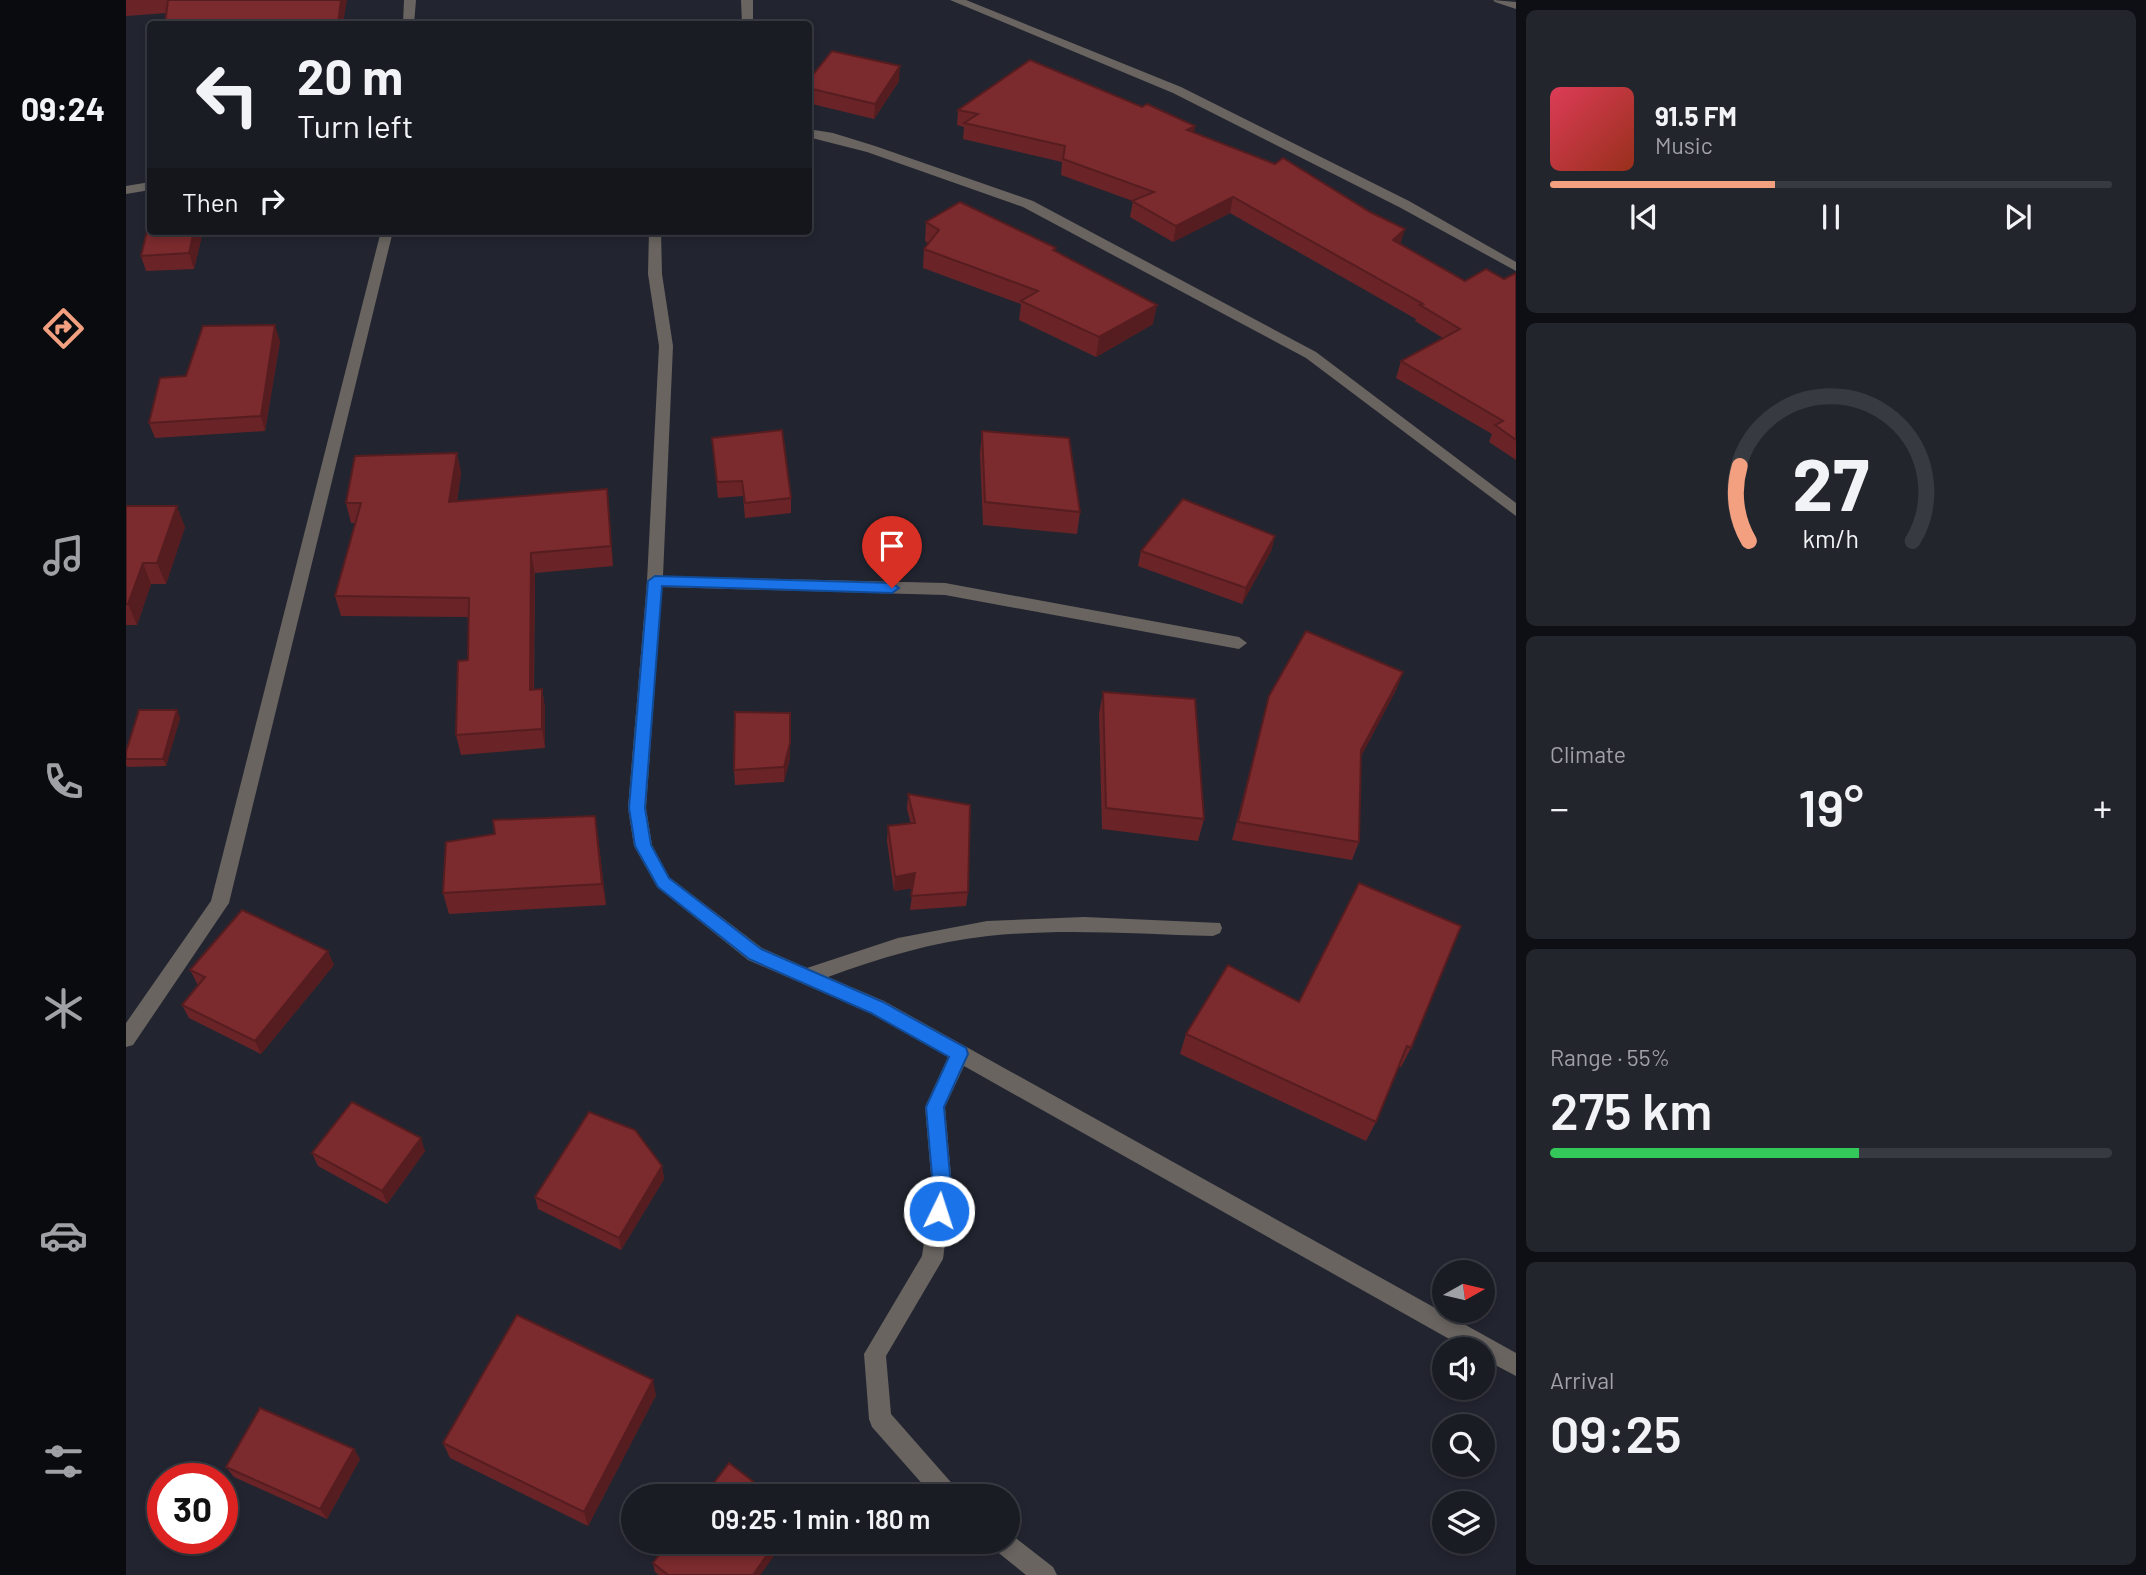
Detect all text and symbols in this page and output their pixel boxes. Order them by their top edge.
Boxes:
text: 20 m [297,46,403,105]
icon: left [182,49,273,140]
text: 09:24 [21,89,105,127]
text: 91.5 FM [1655,100,1737,131]
text: Turn left [297,106,414,144]
text: Music [1655,131,1713,159]
icon: right [253,182,291,220]
text: Then [182,186,239,217]
icon: previous [1625,198,1663,236]
icon: pause [1812,198,1850,236]
icon: next [1999,198,2037,236]
icon: directions [39,304,88,353]
text: 27 [1793,438,1869,526]
pin [862,516,922,588]
text: km/h [1803,522,1859,552]
icon: arrive [873,527,911,565]
icon: music [39,531,88,580]
text: Climate [1550,740,1626,768]
icon: phone [39,757,88,806]
text: 19° [1798,775,1864,837]
text: − [1550,784,1569,830]
text: + [2093,784,2112,830]
icon: climate [39,984,88,1033]
text: Range · 55% [1550,1043,1670,1071]
text: 275 km [1550,1078,1712,1140]
position arrow [902,1174,976,1248]
icon: car [39,1211,88,1260]
north arrow [1432,1260,1494,1323]
map controls [1432,1260,1495,1554]
button: sound [1432,1337,1495,1400]
text: Arrival [1550,1366,1614,1394]
text: 09:25 [1550,1401,1682,1463]
button: search [1432,1414,1495,1477]
icon: filters [39,1437,88,1486]
speed limit sign: 30 [147,1463,238,1554]
button: layers [1432,1491,1495,1554]
text: 09:25 · 1 min · 180 m [711,1503,930,1534]

